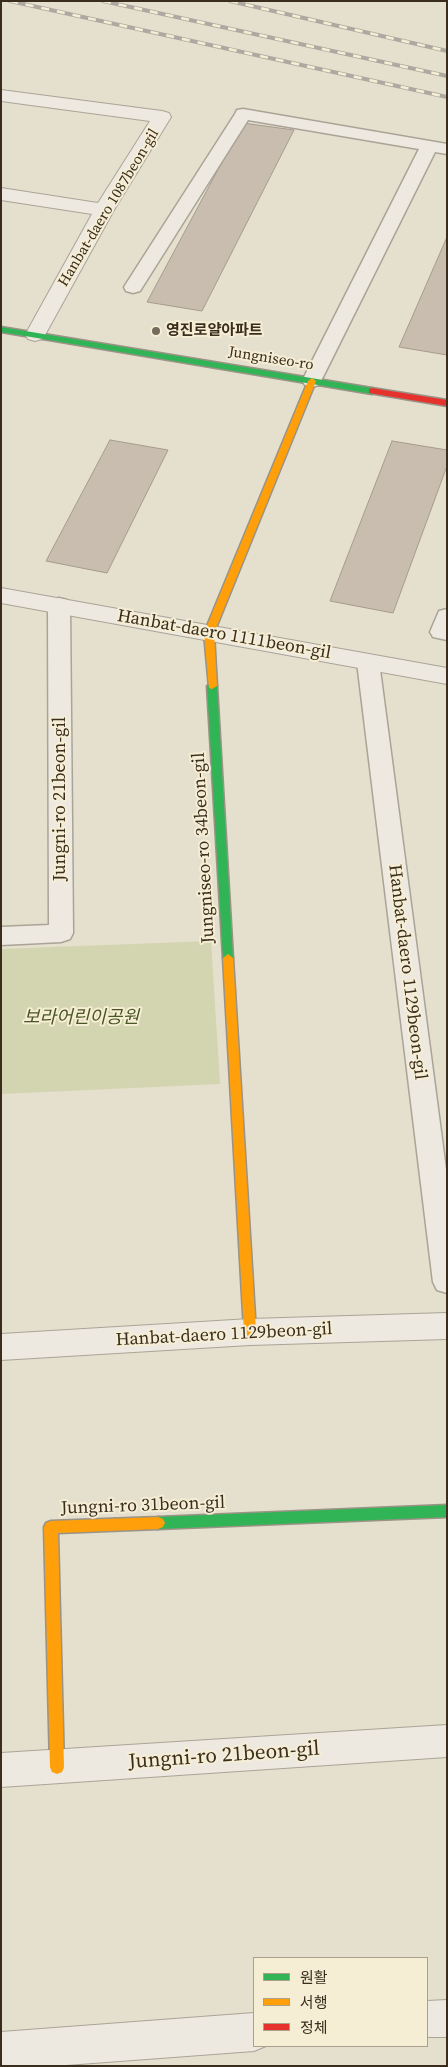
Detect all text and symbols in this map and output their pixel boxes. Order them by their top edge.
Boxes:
street label: Hanbat-daero 1087beon-gil [55,126,163,290]
place label: 영진로얄아파트 [166,322,263,340]
marker: 영진로얄아파트 [150,325,162,337]
street label: Jungniseo-ro [227,343,315,375]
street label: Hanbat-daero 1111beon-gil [115,606,333,664]
street label: Jungni-ro 21beon-gil [49,717,71,881]
street label: Jungniseo-ro 34beon-gil [188,752,220,944]
street label: Hanbat-daero 1129beon-gil [383,863,431,1081]
park label: 보라어린이공원 [23,1007,139,1029]
street label: Hanbat-daero 1129beon-gil [115,1319,333,1351]
street label: Jungni-ro 31beon-gil [61,1492,225,1520]
street label: Jungni-ro 21beon-gil [127,1737,321,1775]
legend [253,1957,428,2047]
text: 원활 [300,1967,328,1988]
text: 서행 [300,1992,328,2013]
text: 정체 [300,2017,328,2038]

